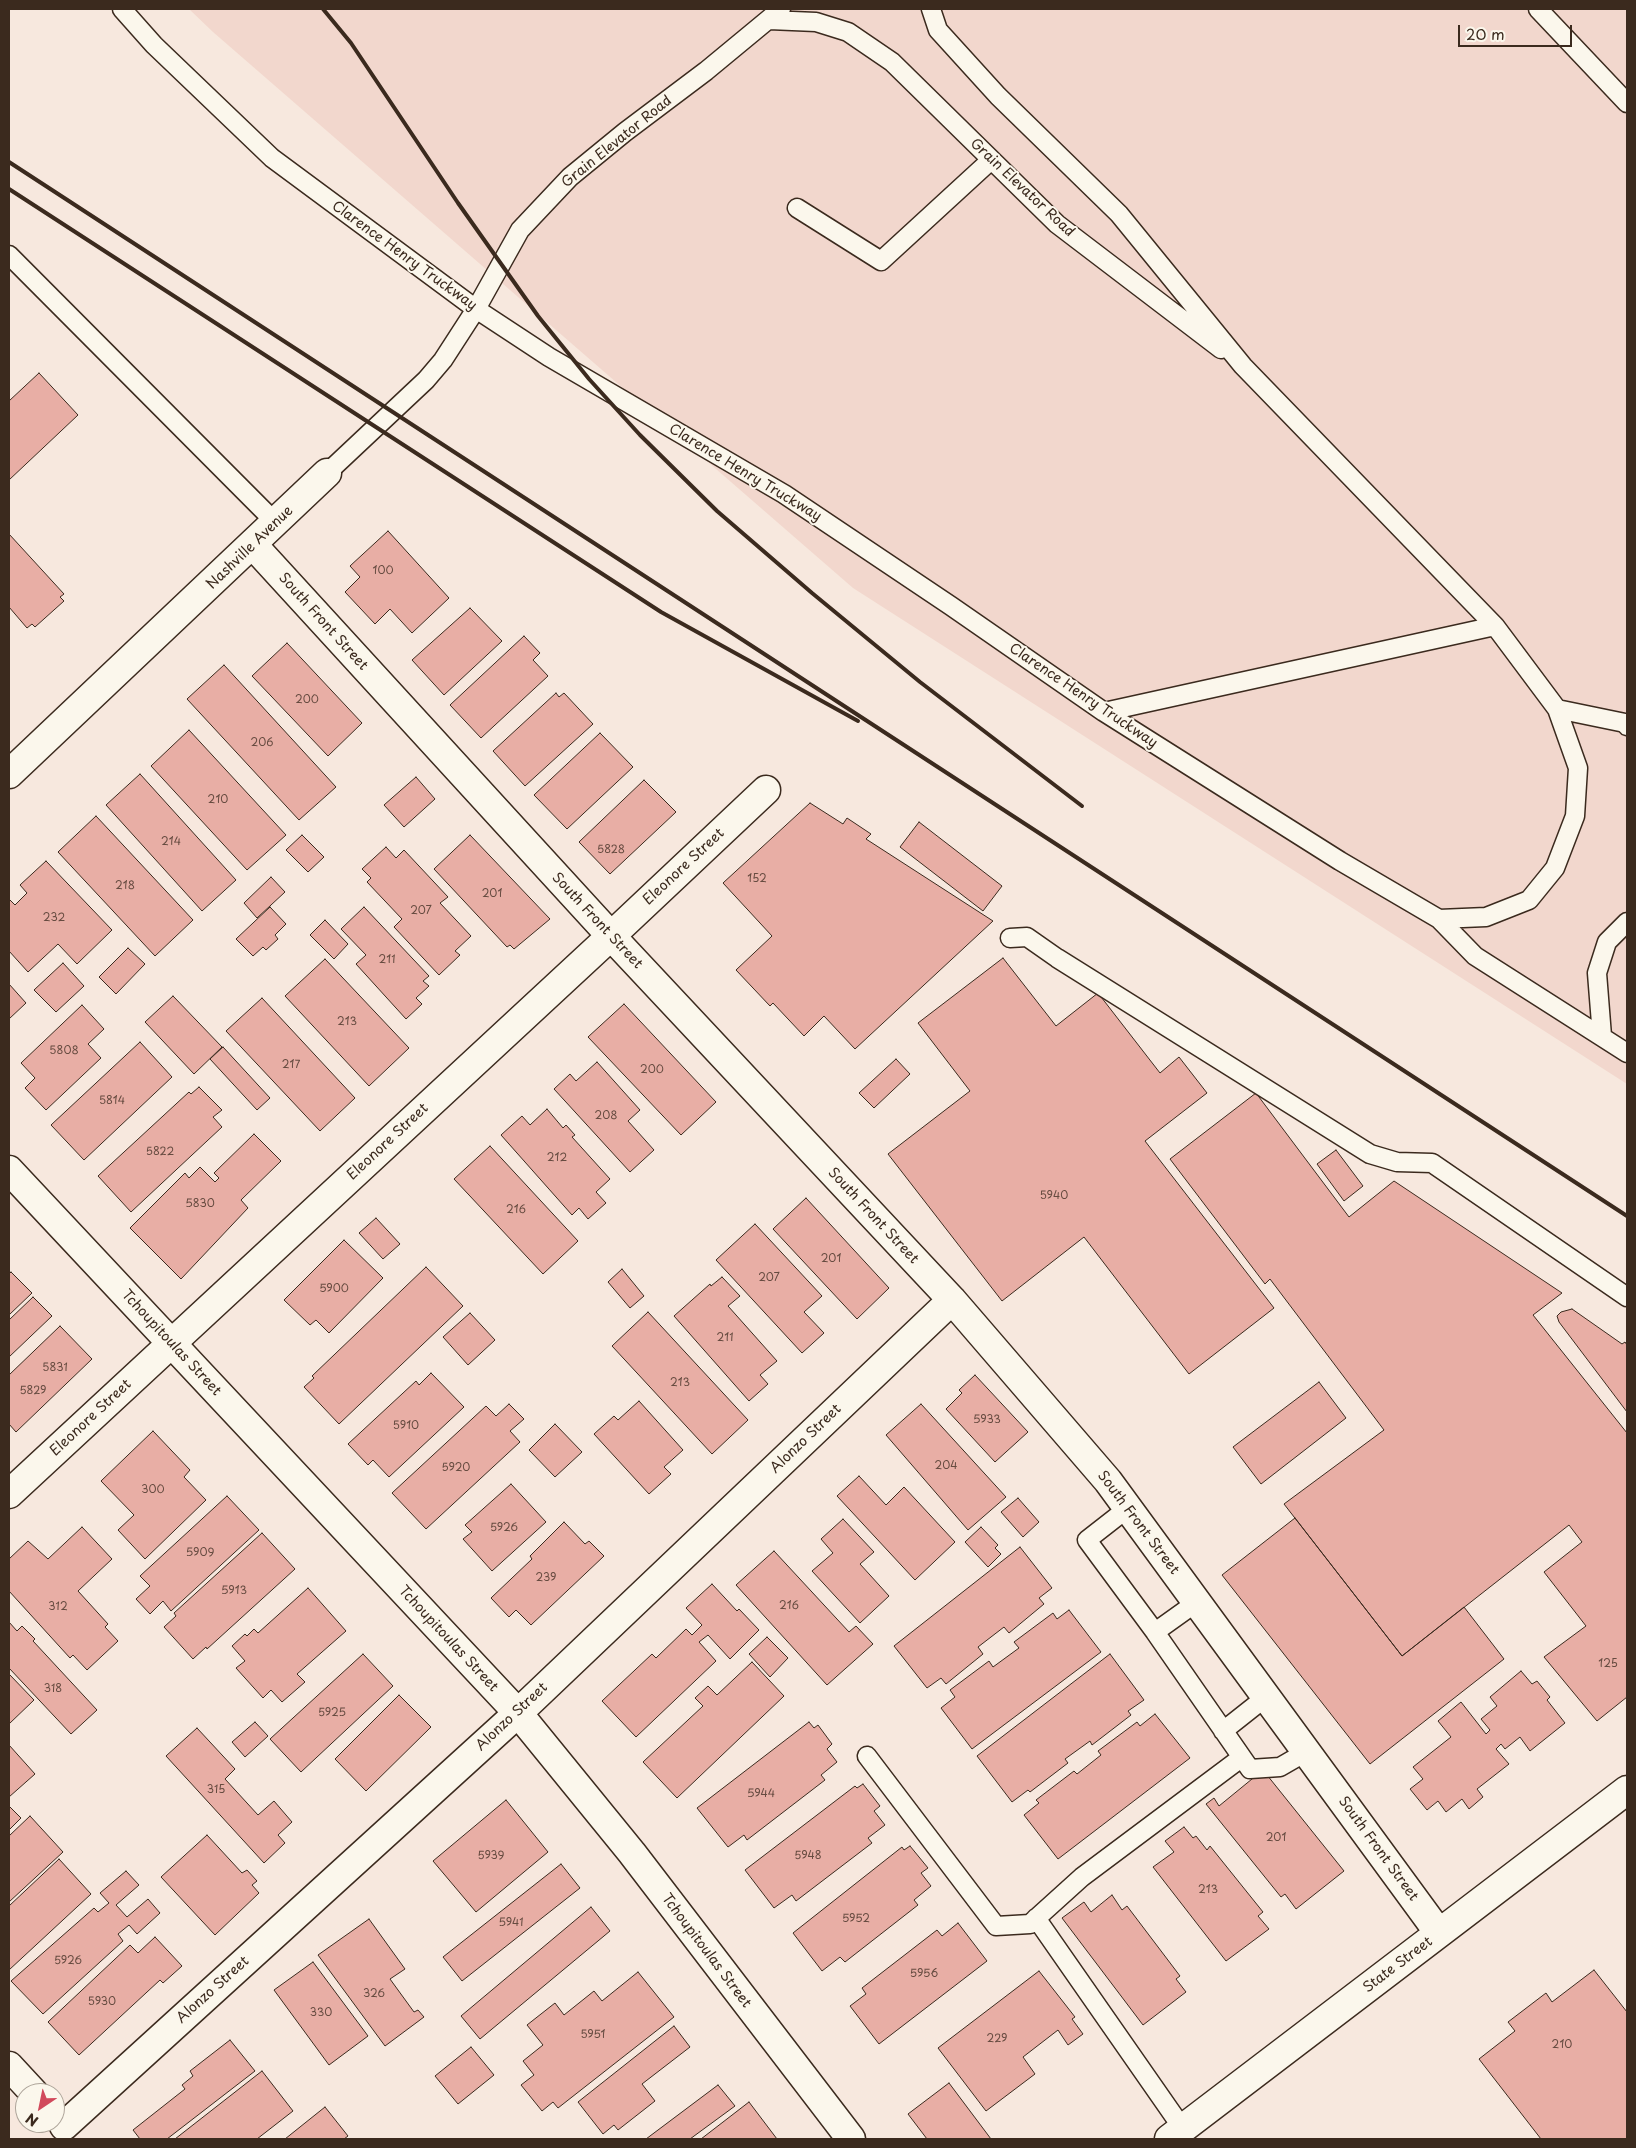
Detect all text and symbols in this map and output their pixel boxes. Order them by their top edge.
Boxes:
scale bar [1461,15,1575,47]
text: 20 m [1466,22,1505,45]
street label: Grain Elevator Road [559,93,675,191]
street label: Grain Elevator Road [966,135,1078,241]
street label: Clarence Henry Truckway [328,198,480,314]
street label: Clarence Henry Truckway [666,421,824,525]
street label: Nashville Avenue [203,503,297,593]
house number: 100 [372,564,394,578]
street label: South Front Street [275,570,371,674]
street label: Clarence Henry Truckway [1006,640,1160,752]
house number: 200 [295,693,319,707]
house number: 206 [251,736,273,750]
house number: 210 [208,793,228,807]
street label: Eleonore Street [640,825,728,909]
house number: 214 [161,835,181,849]
house number: 5828 [597,843,625,857]
street label: South Front Street [548,870,646,972]
house number: 152 [747,872,767,886]
house number: 218 [115,879,135,893]
house number: 201 [482,887,502,901]
house number: 207 [410,904,432,918]
house number: 232 [43,911,65,925]
house number: 211 [378,953,396,967]
house number: 213 [337,1015,357,1029]
house number: 5808 [49,1044,79,1058]
house number: 217 [282,1058,300,1072]
house number: 200 [640,1063,664,1077]
house number: 5814 [99,1094,125,1108]
street label: Eleonore Street [344,1100,432,1184]
house number: 208 [595,1109,617,1123]
house number: 5822 [146,1145,174,1159]
house number: 212 [547,1151,567,1165]
street label: South Front Street [824,1165,922,1267]
house number: 5940 [1040,1189,1068,1203]
house number: 5830 [185,1197,215,1211]
house number: 216 [506,1203,526,1217]
house number: 201 [821,1252,841,1266]
house number: 207 [758,1271,780,1285]
house number: 5900 [319,1282,349,1296]
street label: Tchoupitoulas Street [118,1287,224,1399]
house number: 211 [716,1331,734,1345]
house number: 5831 [42,1361,68,1375]
street label: Eleonore Street [47,1376,135,1460]
house number: 213 [670,1376,690,1390]
house number: 5829 [19,1384,47,1398]
street label: Alonzo Street [767,1401,845,1477]
house number: 5933 [973,1413,1001,1427]
house number: 5910 [393,1419,419,1433]
house number: 204 [935,1459,957,1473]
house number: 5920 [442,1461,470,1475]
street label: South Front Street [1094,1468,1182,1578]
house number: 300 [141,1483,165,1497]
house number: 5926 [490,1521,518,1535]
house number: 5909 [186,1546,214,1560]
house number: 239 [535,1571,557,1585]
street label: Tchoupitoulas Street [395,1583,501,1695]
house number: 5913 [221,1584,247,1598]
house number: 216 [779,1599,799,1613]
house number: 312 [48,1600,68,1614]
house number: 125 [1598,1657,1618,1671]
street label: Alonzo Street [473,1679,551,1755]
house number: 318 [44,1682,62,1696]
house number: 5925 [318,1706,346,1720]
house number: 315 [207,1783,225,1797]
house number: 5944 [747,1787,775,1801]
street label: South Front Street [1334,1793,1422,1905]
house number: 201 [1266,1831,1286,1845]
house number: 5939 [478,1849,504,1863]
house number: 5948 [794,1849,822,1863]
house number: 213 [1198,1883,1218,1897]
street label: Tchoupitoulas Street [658,1891,754,2011]
house number: 5952 [842,1912,870,1926]
house number: 5941 [498,1916,524,1930]
street label: State Street [1360,1933,1436,1997]
street label: Alonzo Street [173,1953,253,2027]
house number: 5926 [54,1954,82,1968]
house number: 5956 [910,1967,938,1981]
house number: 326 [363,1987,385,2001]
house number: 5930 [88,1995,116,2009]
house number: 330 [310,2006,332,2020]
house number: 5951 [580,2028,606,2042]
house number: 229 [986,2032,1008,2046]
house number: 210 [1552,2038,1572,2052]
north arrow [15,2083,65,2133]
text: N [21,2108,42,2132]

